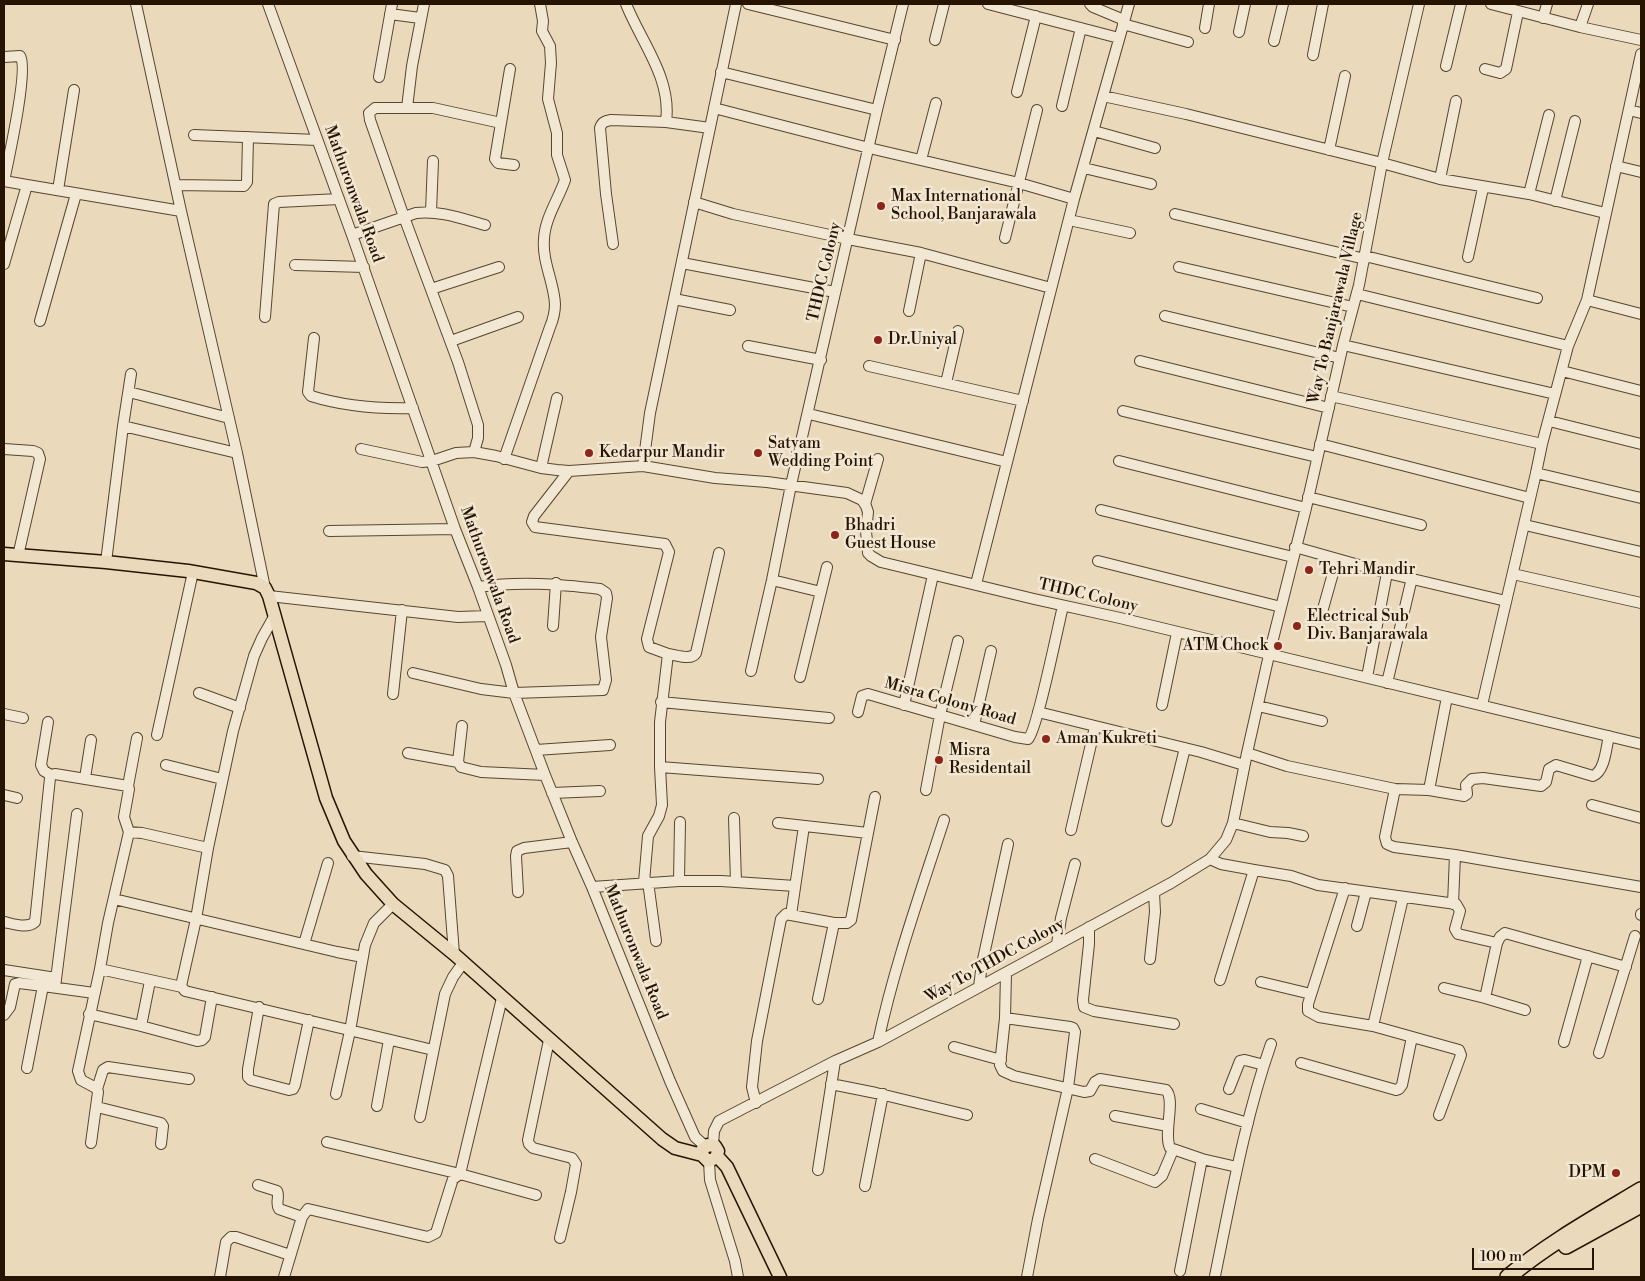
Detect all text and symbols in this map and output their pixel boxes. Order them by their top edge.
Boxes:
street label: Mathuronwala Road [319,123,387,265]
place label: Max International School, Banjarawala [891,187,1037,225]
marker: Max International School, Banjarawala [875,200,887,212]
street label: Way To Banjarawala Village [1305,210,1367,406]
street label: THDC Colony [804,220,846,324]
place label: Dr.Uniyal [888,330,957,350]
marker: Dr.Uniyal [872,334,884,346]
place label: Satyam Wedding Point [768,434,873,472]
place label: Kedarpur Mandir [599,443,725,463]
marker: Kedarpur Mandir [583,447,595,459]
marker: Satyam Wedding Point [752,447,764,459]
street label: Mathuronwala Road [455,504,523,646]
place label: Bhadri Guest House [845,516,936,554]
marker: Bhadri Guest House [829,529,841,541]
place label: Tehri Mandir [1319,560,1415,580]
marker: Tehri Mandir [1303,564,1315,576]
street label: THDC Colony [1036,575,1140,617]
place label: Electrical Sub Div. Banjarawala [1307,607,1428,645]
marker: Electrical Sub Div. Banjarawala [1291,620,1303,632]
place label: ATM Chock [1183,636,1268,656]
marker: ATM Chock [1272,640,1284,652]
street label: Misra Colony Road [882,674,1018,730]
place label: Aman Kukreti [1056,729,1157,749]
marker: Aman Kukreti [1040,733,1052,745]
place label: Misra Residentail [949,741,1031,779]
marker: Misra Residentail [933,754,945,766]
street label: Mathuronwala Road [599,881,671,1023]
street label: Way To THDC Colony [922,915,1068,1007]
place label: DPM [1568,1163,1606,1183]
marker: DPM [1610,1167,1622,1179]
scale bar [1475,1238,1598,1270]
text: 100 m [1480,1247,1522,1266]

